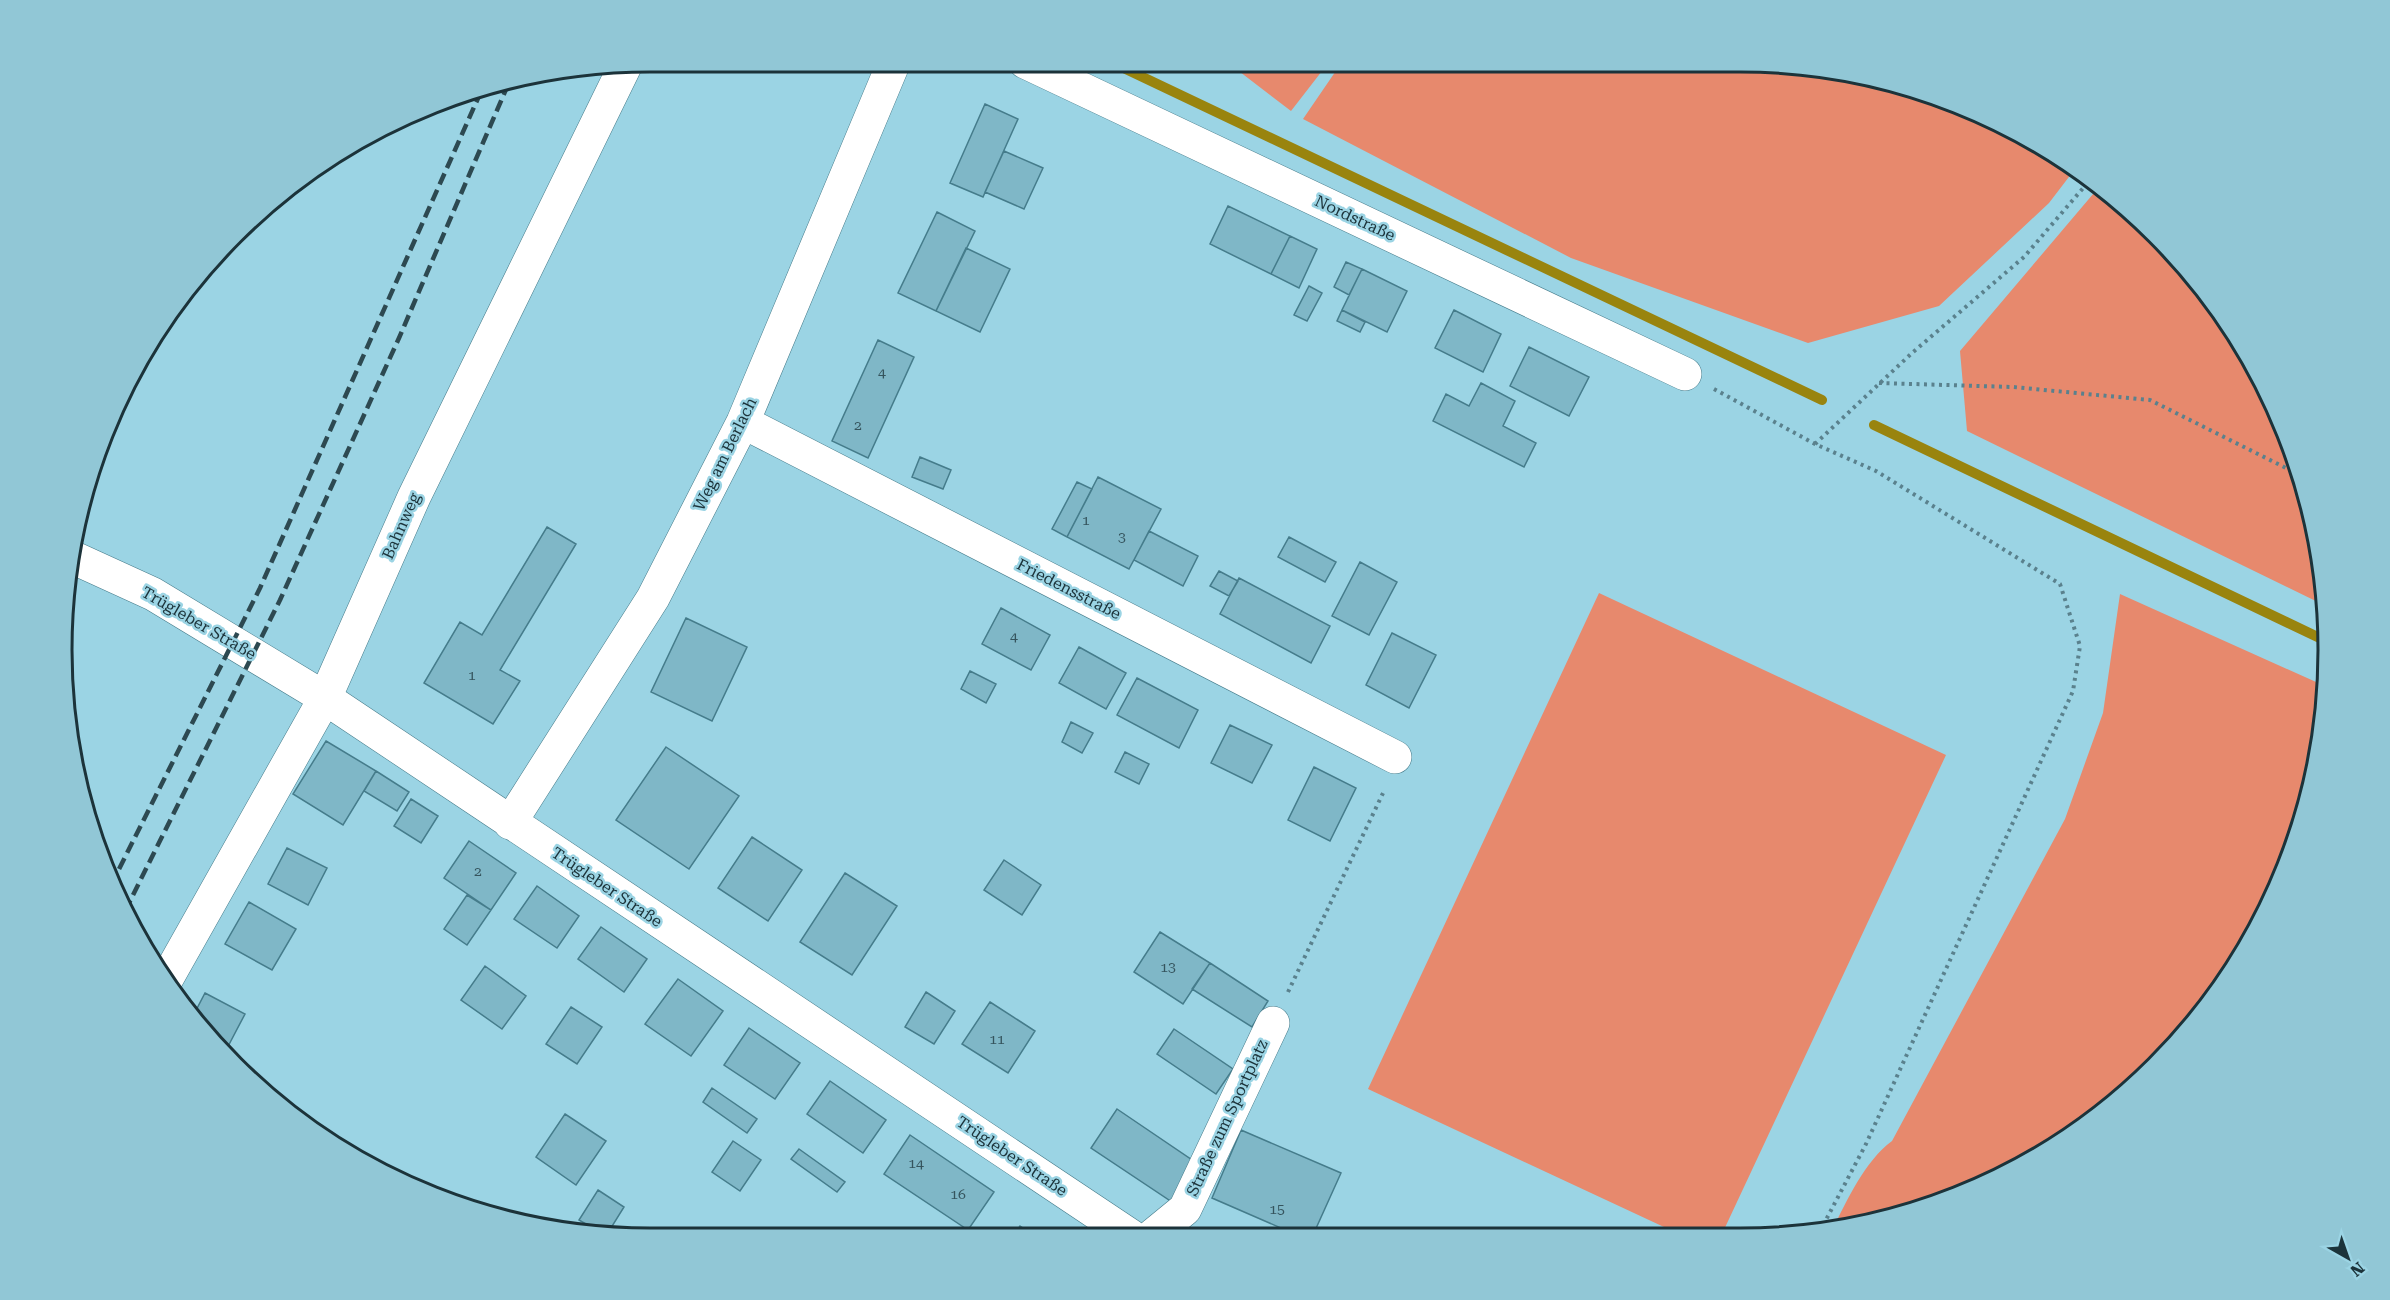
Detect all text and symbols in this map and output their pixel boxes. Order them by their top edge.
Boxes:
street label: Nordstraße [1312,191,1398,245]
house number: 4 [878,364,886,380]
street label: Weg am Berlach [689,394,761,514]
house number: 2 [854,417,862,433]
street label: Bahnweg [378,489,424,562]
house number: 1 [1082,512,1090,528]
house number: 3 [1118,529,1126,545]
street label: Friedensstraße [1014,555,1124,624]
street label: Trügleber Straße [138,582,260,664]
house number: 4 [1010,628,1018,644]
house number: 1 [468,667,476,683]
street label: Trügleber Straße [548,843,666,931]
house number: 2 [474,863,482,879]
house number: 13 [1160,959,1176,975]
house number: 11 [989,1031,1005,1047]
street label: Straße zum Sportplatz [1182,1036,1272,1199]
street label: Trügleber Straße [953,1112,1071,1200]
house number: 14 [908,1155,924,1171]
house number: 16 [950,1186,966,1202]
house number: 15 [1269,1201,1285,1217]
north arrow [2318,1228,2378,1288]
text: N [2346,1258,2368,1280]

